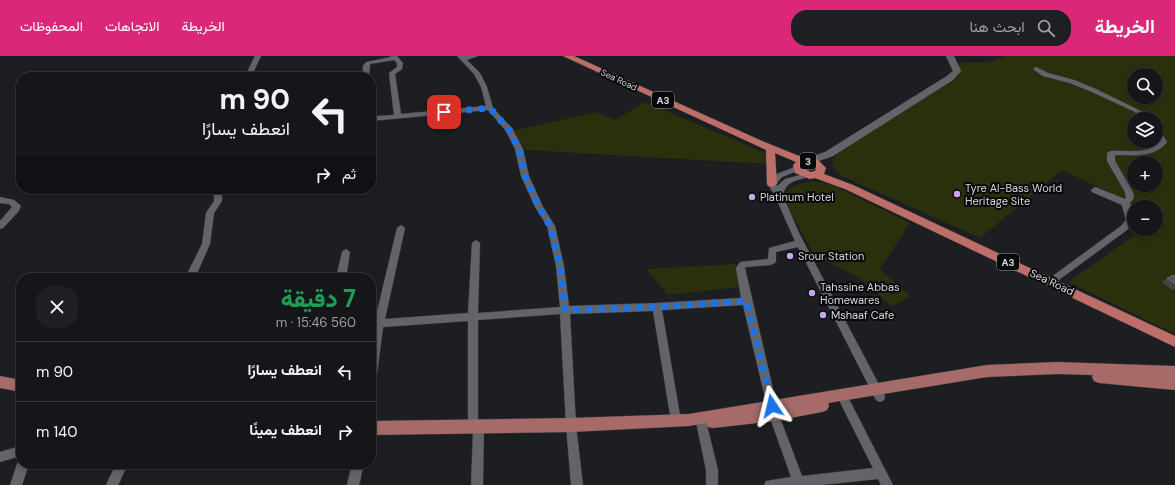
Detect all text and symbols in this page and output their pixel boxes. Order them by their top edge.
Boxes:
search box [791,10,1071,46]
text: الخريطة [1095,14,1155,39]
text: المحفوظات [20,17,83,35]
text: الاتجاهات [105,17,159,35]
text: الخريطة [181,17,225,35]
text: ابحث هنا [969,17,1025,37]
icon: search [1035,17,1057,39]
street label: Sea Road [599,66,639,94]
map controls [1127,68,1163,236]
button: search [1127,68,1163,104]
text: 90 m [220,81,290,118]
icon: left [304,88,356,140]
road number: A3 [652,92,674,108]
pin [427,95,461,129]
icon: arrive [433,101,455,123]
button: layers [1127,112,1163,148]
text: انعطف يسارًا [202,117,290,141]
road number: 3 [800,153,816,169]
button: + [1127,156,1163,192]
icon: right [312,164,334,186]
text: ثم [342,164,356,184]
place label: Tyre Al-Bass World Heritage Site [965,181,1062,208]
marker: Tyre Al-Bass World Heritage Site [952,189,962,199]
place label: Platinum Hotel [760,190,834,204]
marker: Platinum Hotel [747,192,757,202]
button: − [1127,200,1163,236]
place label: Srour Station [798,249,864,263]
marker: Srour Station [785,251,795,261]
road number: A3 [997,254,1019,270]
street label: Sea Road [1028,266,1076,298]
place label: Tahssine Abbas Homewares [820,280,899,307]
text: 7 دقيقة [281,283,356,314]
button: close [36,286,78,328]
marker: Tahssine Abbas Homewares [807,288,817,298]
place label: Mshaaf Cafe [831,308,894,322]
marker: Mshaaf Cafe [818,310,828,320]
text: 560 m · 15:46 [276,314,356,331]
text: انعطف يسارًا [247,360,322,380]
icon: left [334,361,356,383]
text: 90 m [36,362,73,382]
position arrow [751,385,793,427]
text: انعطف يمينًا [249,420,322,440]
icon: right [334,421,356,443]
text: 140 m [36,422,77,442]

